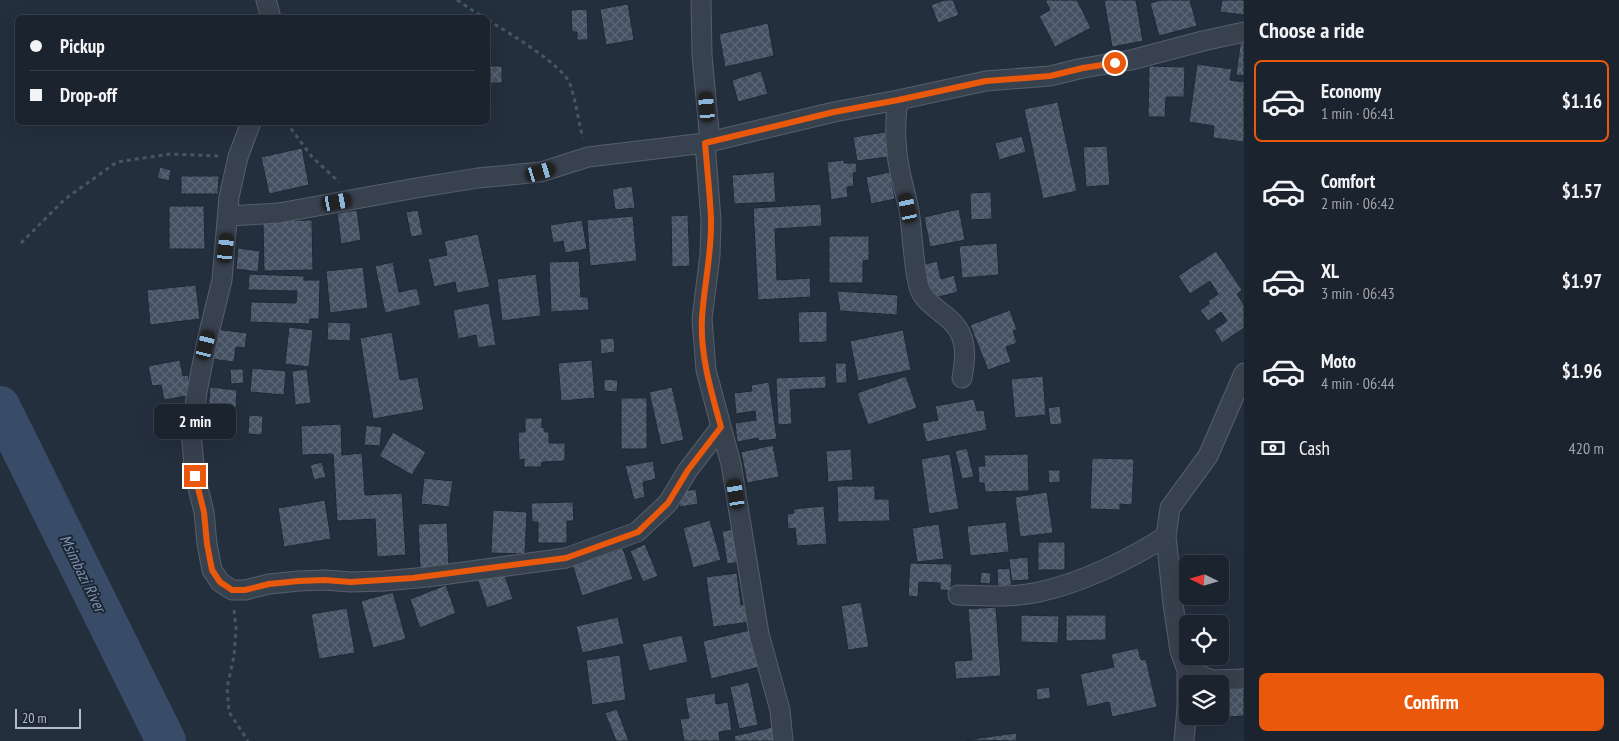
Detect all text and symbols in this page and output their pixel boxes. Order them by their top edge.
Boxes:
text: Choose a ride [1259,16,1364,44]
text: Pickup [60,34,105,58]
route start [1104,52,1126,74]
icon: car [1261,79,1306,124]
text: Economy [1321,79,1381,103]
text: Drop-off [60,83,117,107]
text: $1.16 [1562,89,1602,113]
car [698,91,715,123]
text: 1 min · 06:41 [1321,103,1395,123]
car [524,160,557,184]
icon: car [1261,169,1306,214]
text: Comfort [1321,169,1375,193]
text: $1.57 [1562,179,1602,203]
car [320,192,353,212]
car [897,192,918,224]
text: 2 min · 06:42 [1321,193,1395,213]
car [216,232,235,264]
icon: car [1261,259,1306,304]
text: XL [1321,259,1339,283]
text: $1.97 [1562,269,1602,293]
text: 3 min · 06:43 [1321,283,1395,303]
car [195,329,216,361]
icon: car [1261,349,1306,394]
text: Moto [1321,349,1356,373]
text: $1.96 [1562,359,1602,383]
text: 4 min · 06:44 [1321,373,1395,393]
callout: 2 min [154,404,236,438]
text: 2 min [179,411,211,431]
icon: cash [1259,434,1287,462]
text: Cash [1299,436,1330,460]
text: 420 m [1569,438,1604,458]
route end [184,465,206,487]
car [726,478,745,510]
water label: Msimbazi River [56,531,112,617]
north arrow [1179,555,1229,605]
map controls [1179,555,1229,725]
button: locate [1179,615,1229,665]
button: Confirm [1259,673,1604,731]
button: layers [1179,675,1229,725]
scale bar [15,706,81,729]
text: 20 m [22,709,47,727]

